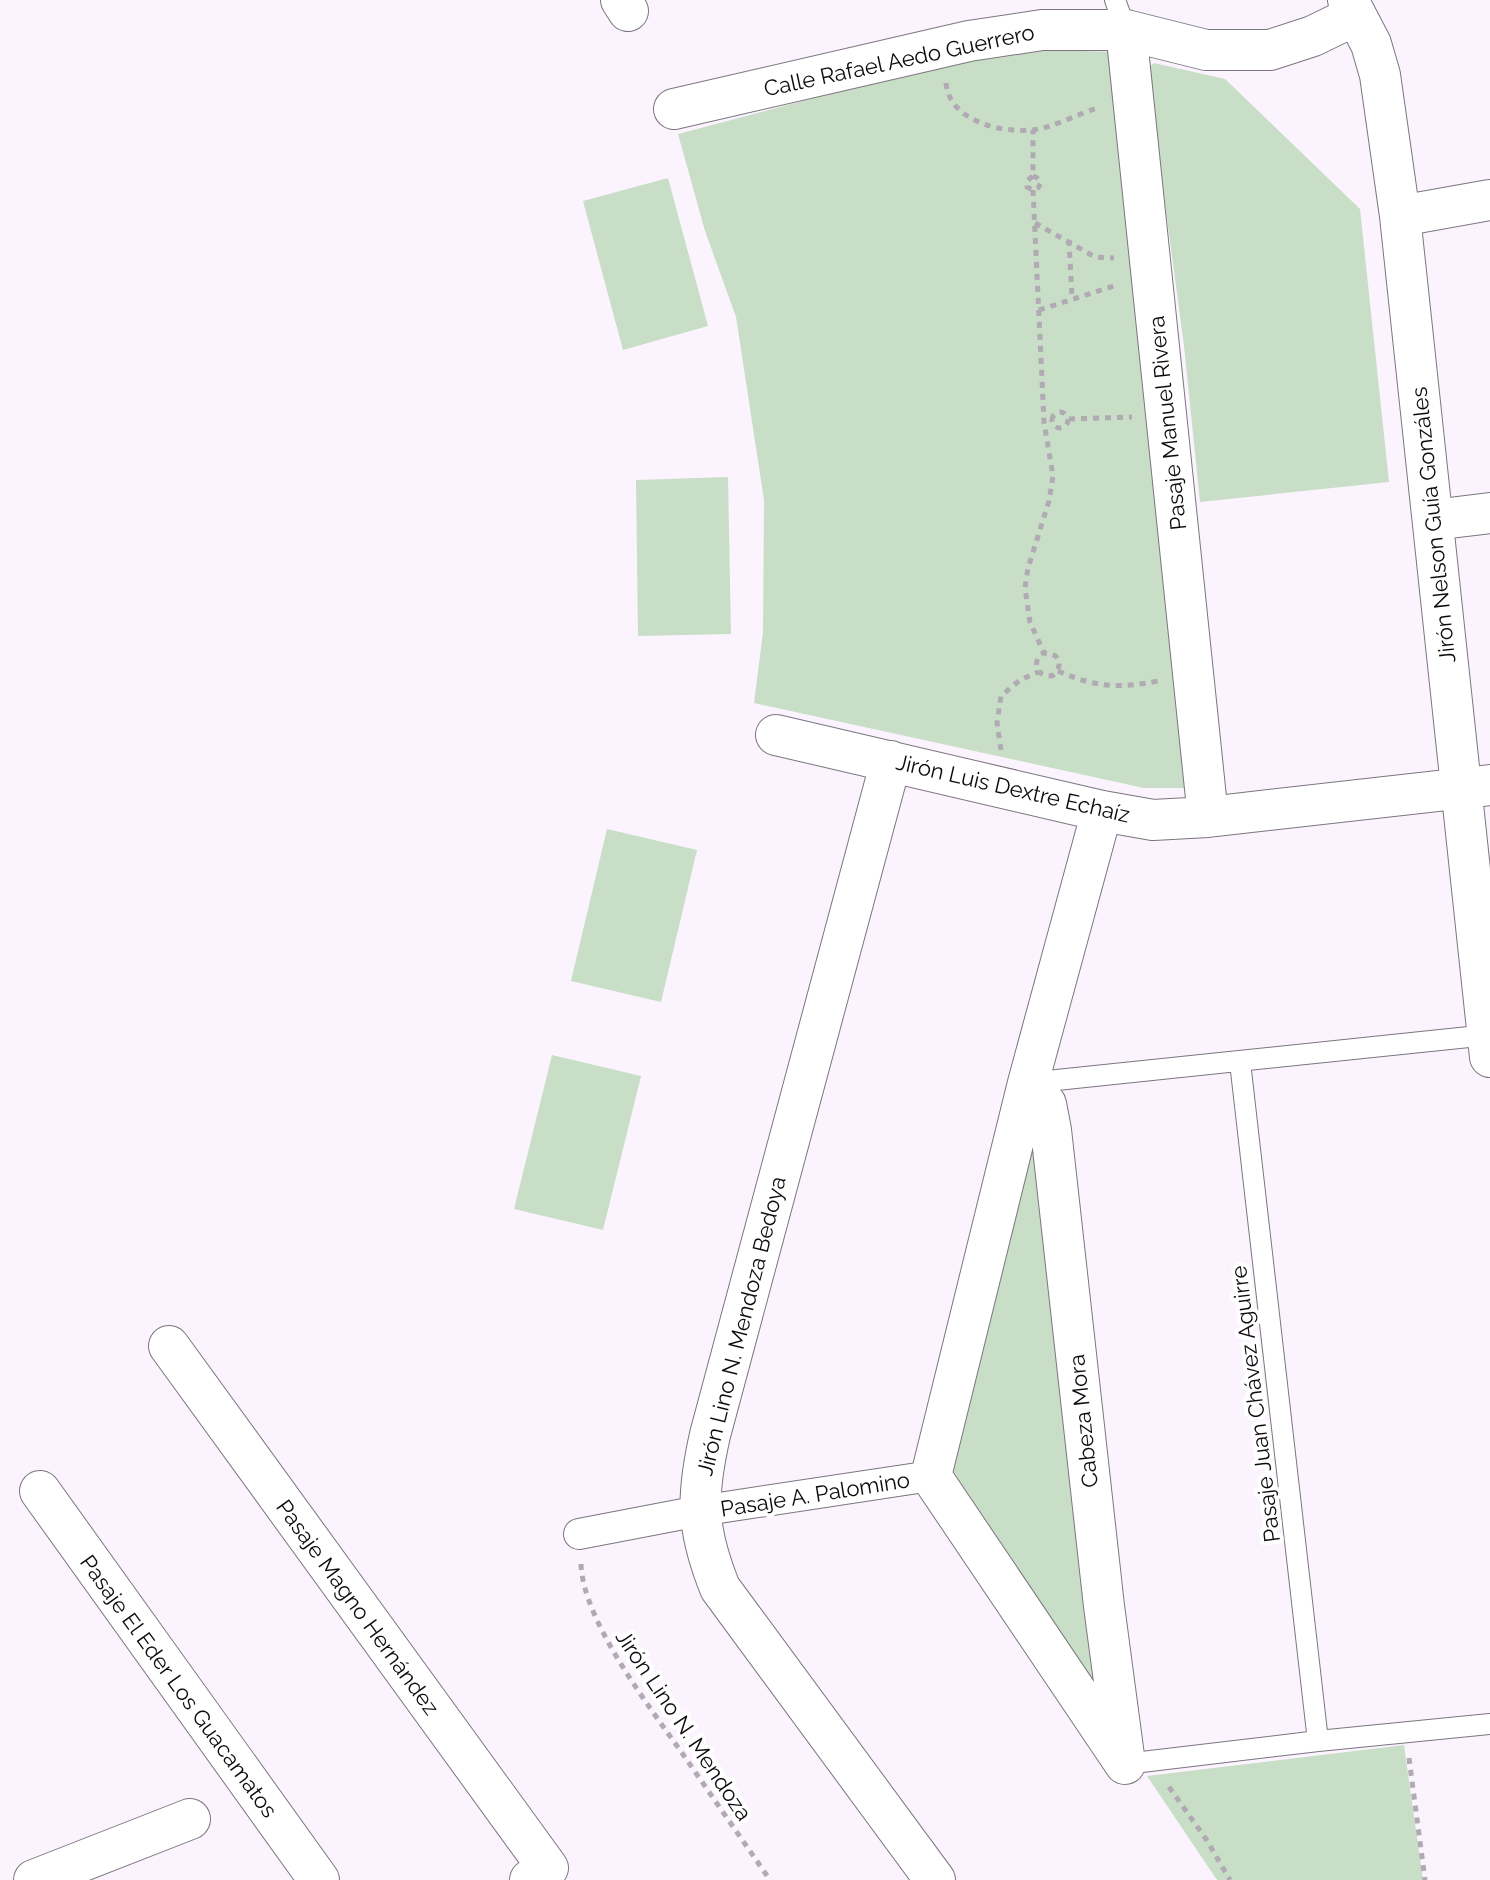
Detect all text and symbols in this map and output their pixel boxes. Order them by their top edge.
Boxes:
street label: Calle Rafael Aedo Guerrero [761,19,1037,101]
street label: Pasaje Manuel Rivera [1143,314,1191,532]
street label: Jirón Nelson Guía Gonzáles [1406,386,1460,664]
street label: Jirón Luis Dextre Echaíz [893,748,1133,828]
street label: Jirón Lino N. Mendoza Bedoya [691,1174,791,1478]
street label: Pasaje Juan Chávez Aguirre [1225,1264,1285,1544]
street label: Cabeza Mora [1063,1353,1103,1489]
street label: Pasaje A. Palomino [719,1466,911,1522]
street label: Pasaje Magno Hernández [271,1494,445,1720]
street label: Pasaje El Eder Los Guacamatos [75,1550,283,1822]
street label: Jirón Lino N. Mendoza [610,1625,758,1825]

